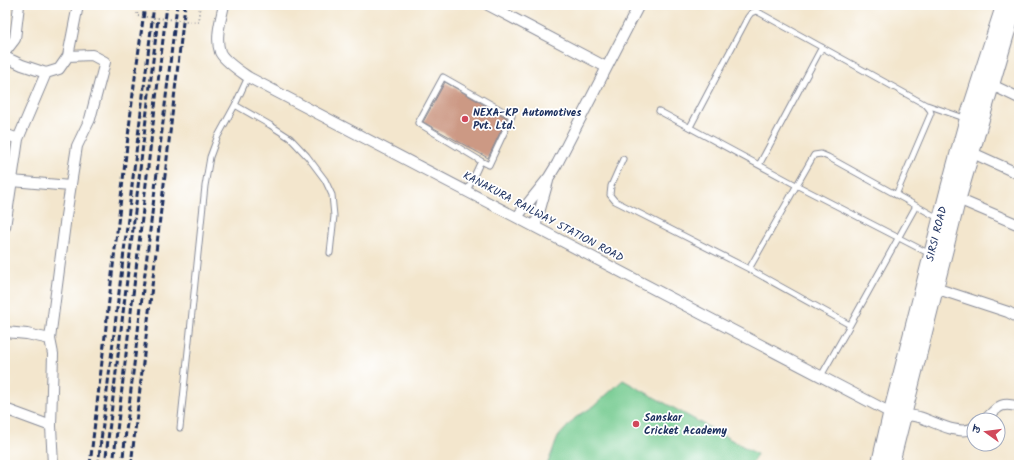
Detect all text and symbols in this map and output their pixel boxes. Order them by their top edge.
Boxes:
place label: NEXA-KP Automotives Pvt. Ltd. [473,104,582,135]
marker: NEXA-KP Automotives Pvt. Ltd. [460,114,470,124]
street label: KANAKURA RAILWAY STATION ROAD [459,167,627,267]
street label: SIRSI ROAD [921,205,953,263]
place label: Sanskar Cricket Academy [644,409,727,440]
north arrow [966,412,1006,452]
marker: Sanskar Cricket Academy [631,419,641,429]
text: उ [968,422,987,435]

